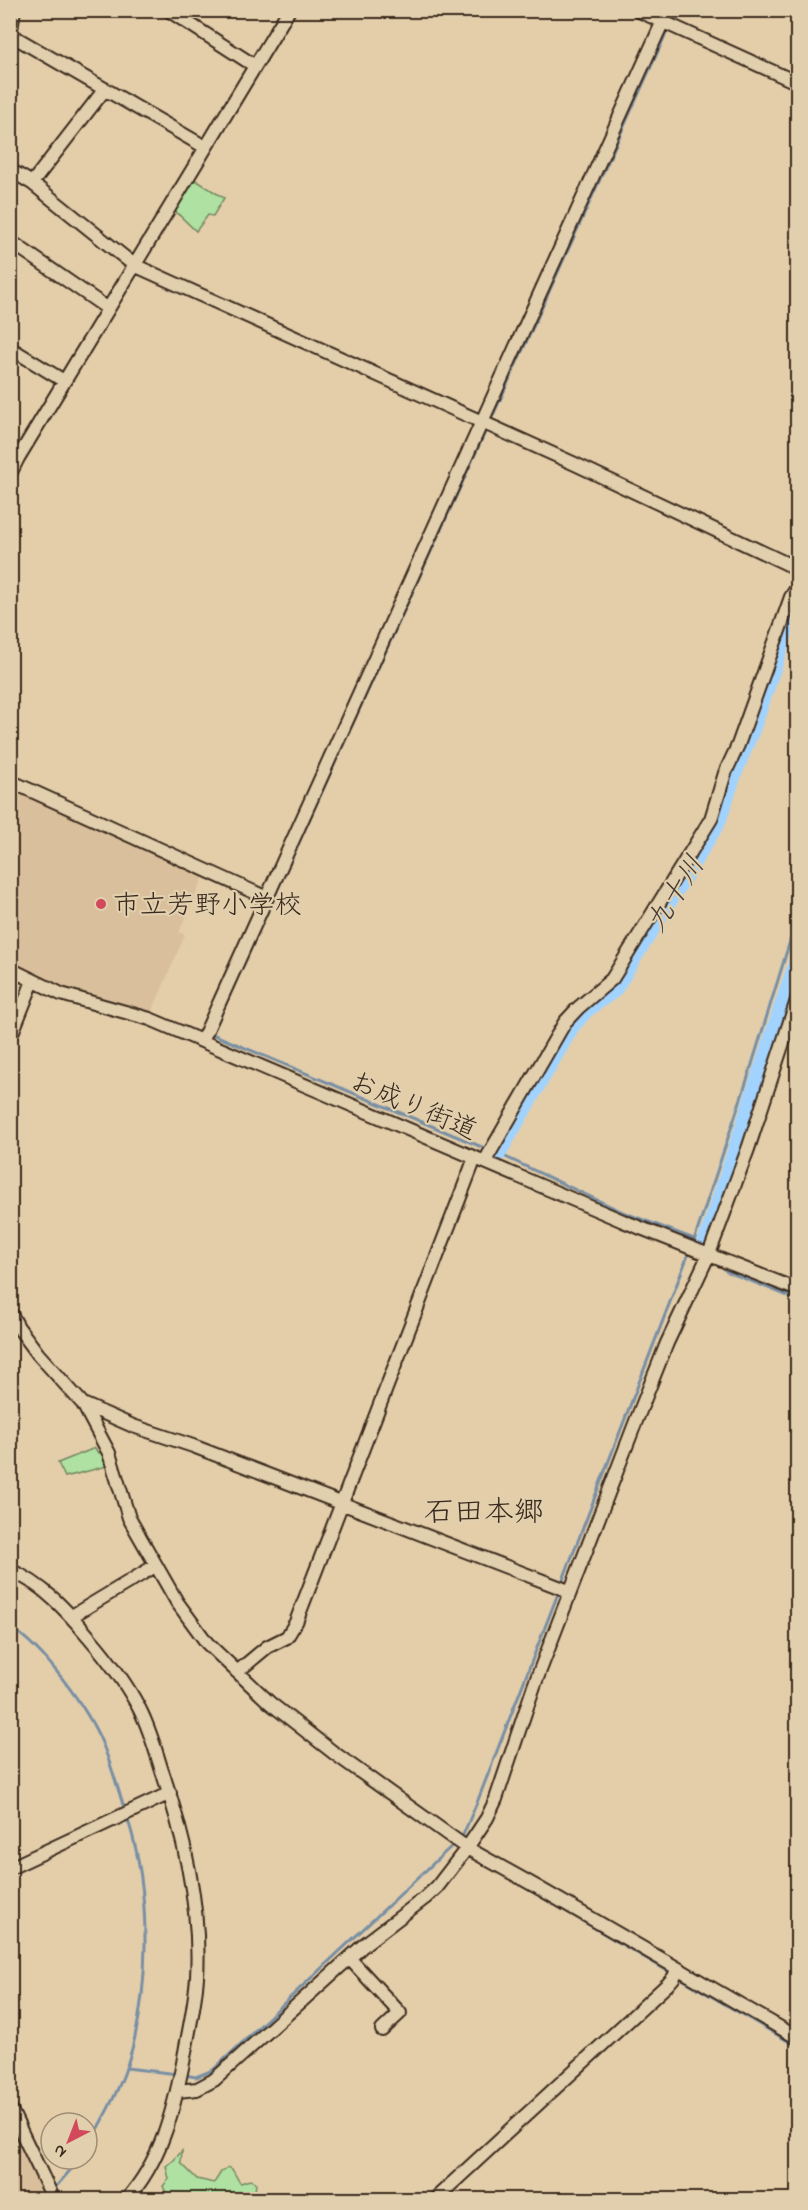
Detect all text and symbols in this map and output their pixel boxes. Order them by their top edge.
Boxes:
water label: 九十川 [637,848,717,941]
place label: 市立芳野小学校 [113,887,302,926]
marker: 市立芳野小学校 [94,897,108,911]
street label: お成り街道 [343,1063,483,1152]
district label: 石田本郷 [424,1492,544,1536]
north arrow [39,2111,99,2171]
text: N [48,2138,72,2163]

